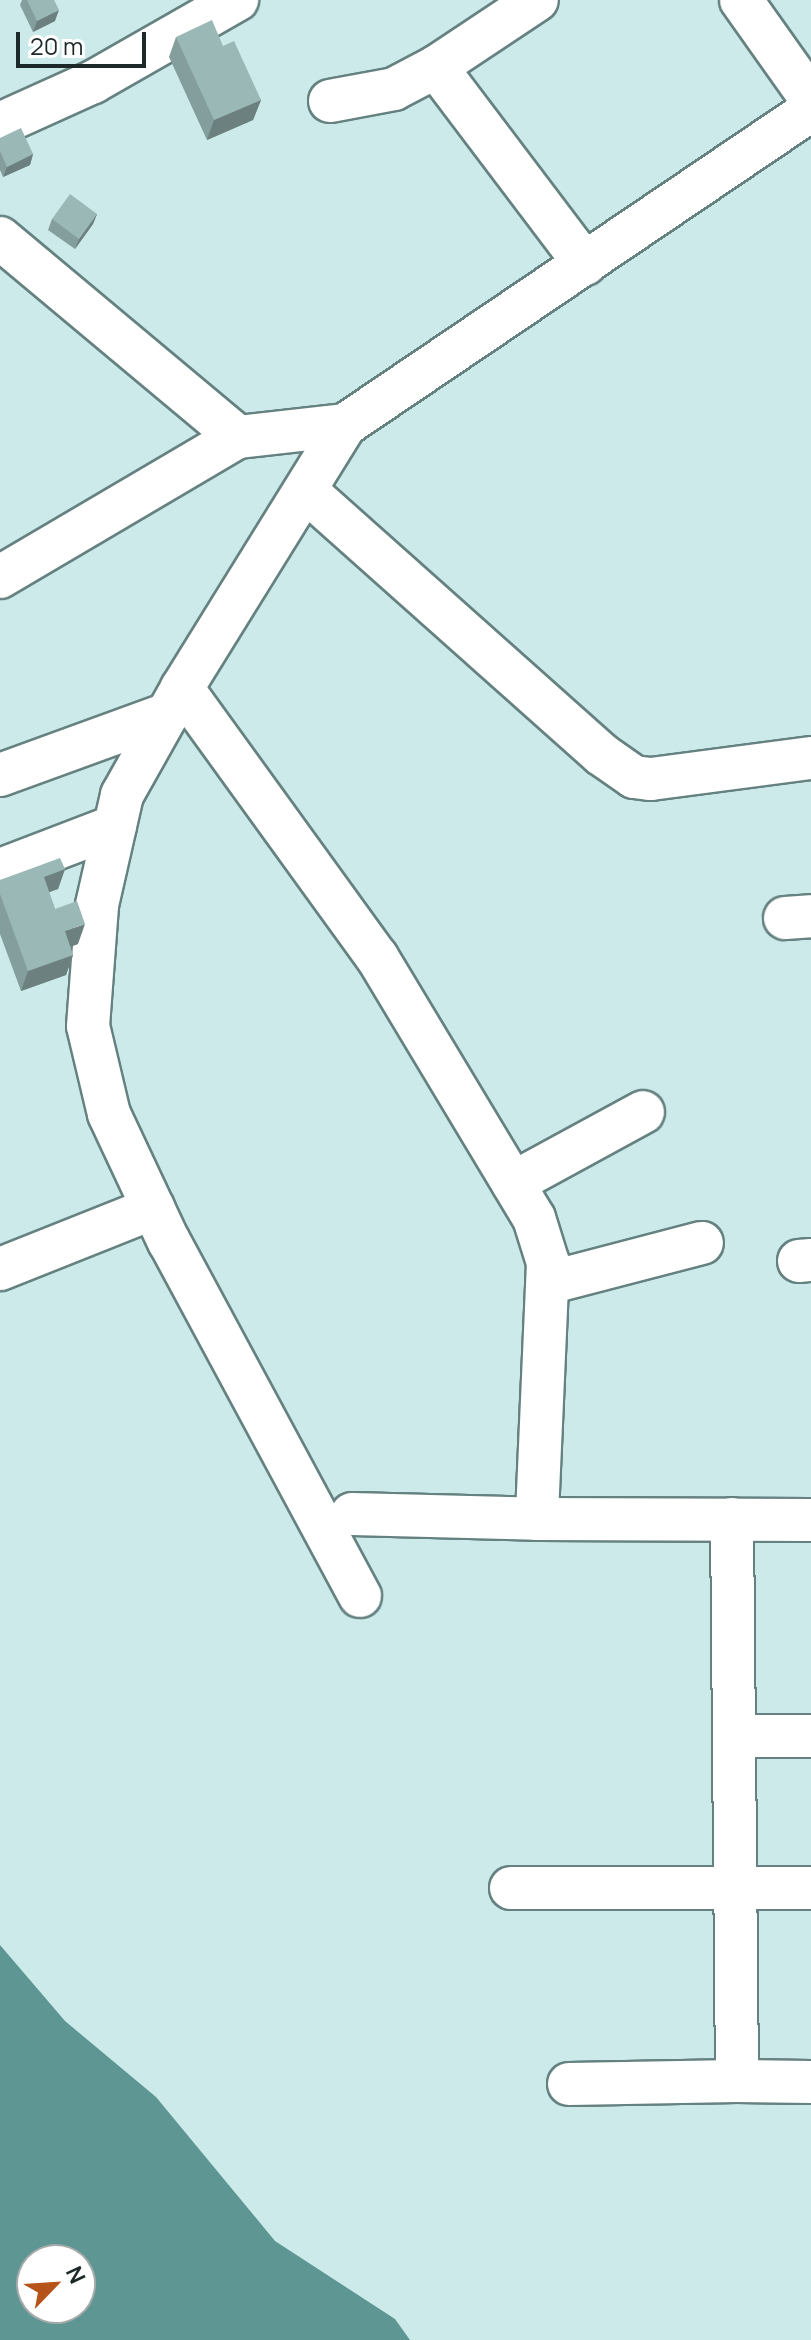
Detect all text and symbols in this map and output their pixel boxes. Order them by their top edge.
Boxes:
scale bar [20,16,150,66]
text: 20 m [30,29,83,62]
north arrow [16,2244,96,2324]
text: N [59,2261,93,2288]

